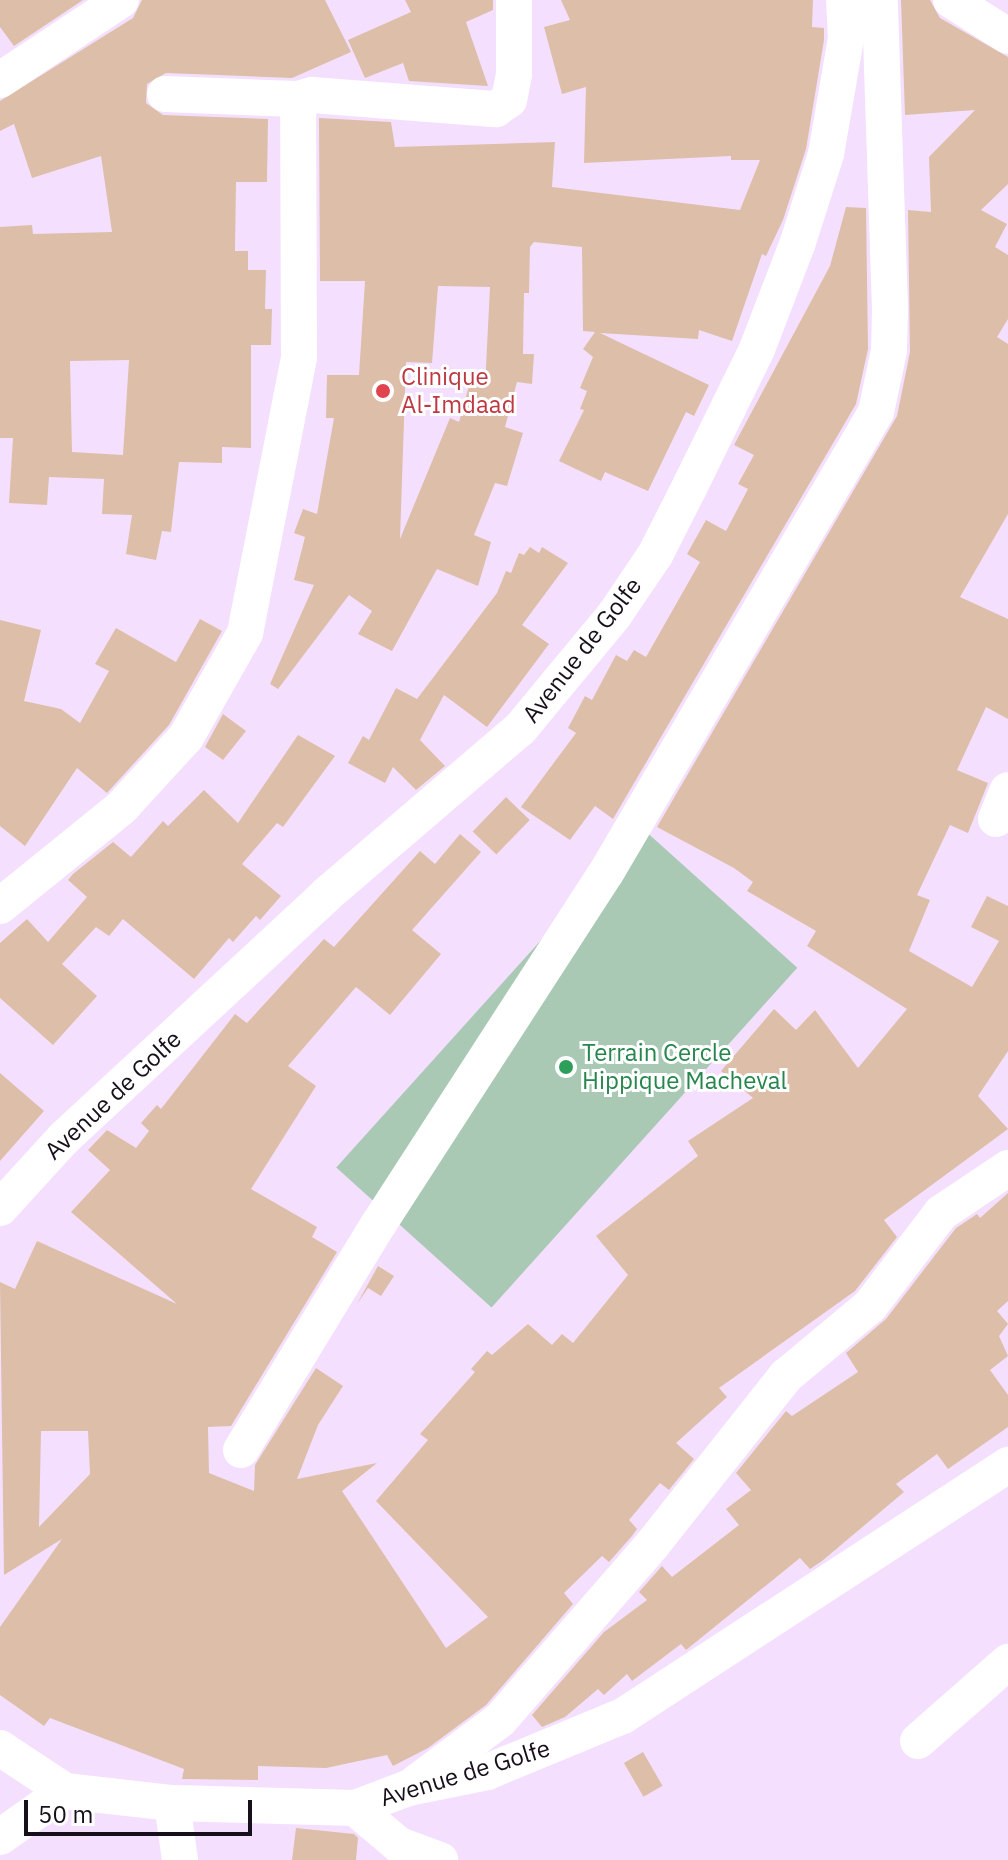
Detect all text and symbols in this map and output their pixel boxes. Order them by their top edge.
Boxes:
place label: Clinique Al-Imdaad [401,363,516,419]
marker: Clinique Al-Imdaad [372,380,394,402]
street label: Avenue de Golfe [516,572,648,728]
street label: Avenue de Golfe [39,1024,187,1166]
place label: Terrain Cercle Hippique Macheval [582,1039,787,1095]
marker: Terrain Cercle Hippique Macheval [557,1058,575,1076]
street label: Avenue de Golfe [377,1733,553,1813]
scale bar [28,1784,256,1834]
text: 50 m [38,1798,93,1830]

